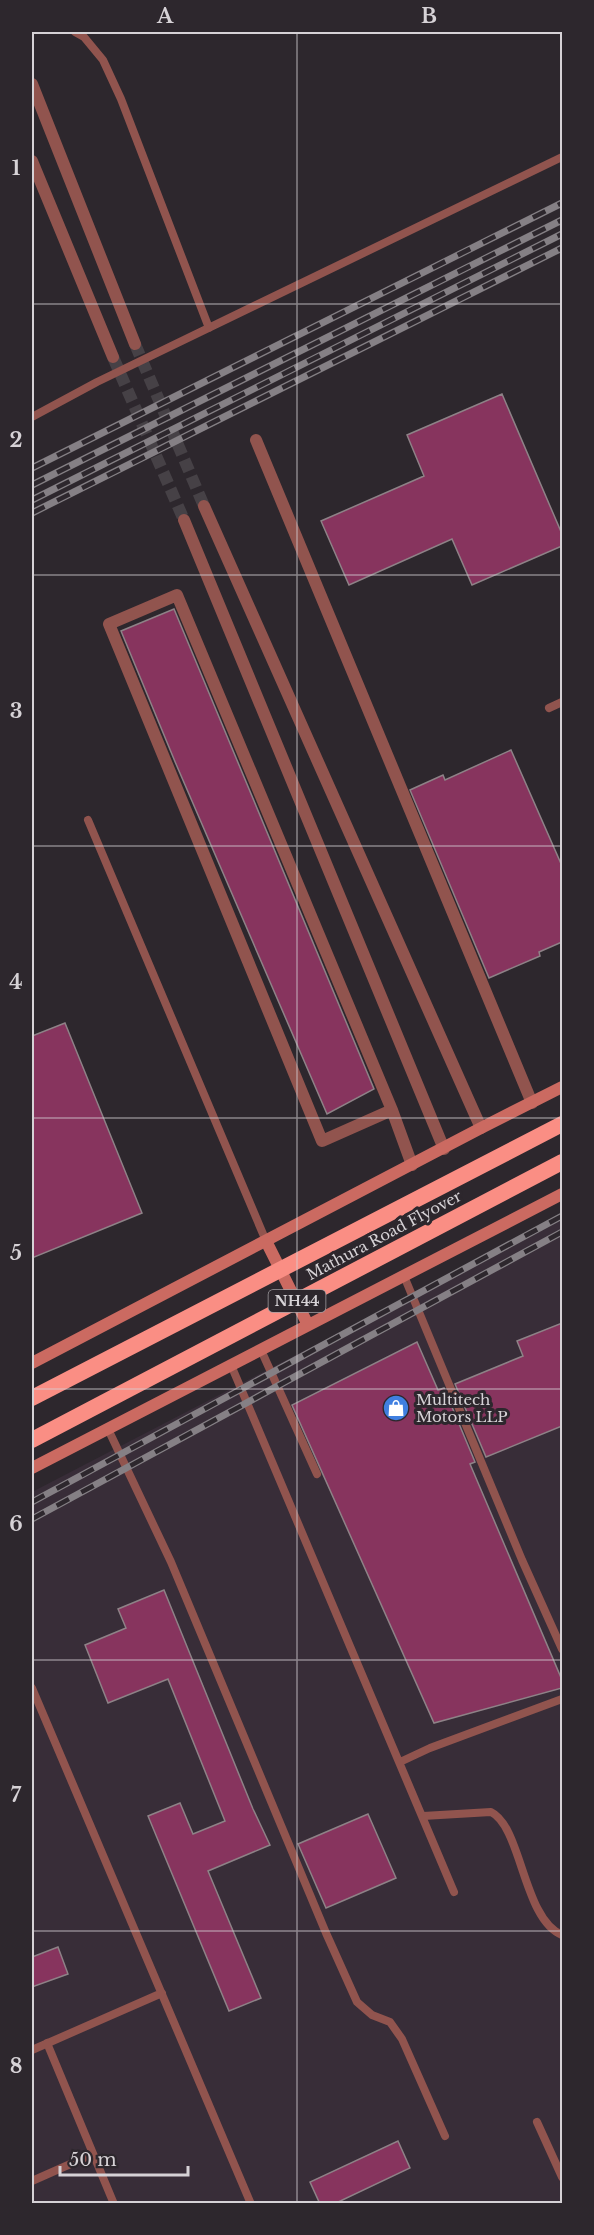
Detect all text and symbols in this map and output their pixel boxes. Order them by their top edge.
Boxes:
text: A [156,4,174,28]
text: B [421,4,437,28]
text: 1 [12,156,21,180]
text: 2 [9,428,23,452]
text: 3 [10,699,22,723]
text: 4 [9,970,23,994]
street label: Mathura Road Flyover [303,1186,465,1284]
text: 5 [10,1241,22,1265]
road number: NH44 [268,1290,326,1312]
place label: Multitech Motors LLP [416,1390,508,1426]
shop icon: Multitech Motors LLP [381,1393,411,1423]
text: 6 [9,1512,23,1536]
text: 7 [11,1783,22,1807]
text: 8 [10,2054,22,2078]
scale bar [60,2139,188,2177]
text: 50 m [69,2149,117,2171]

